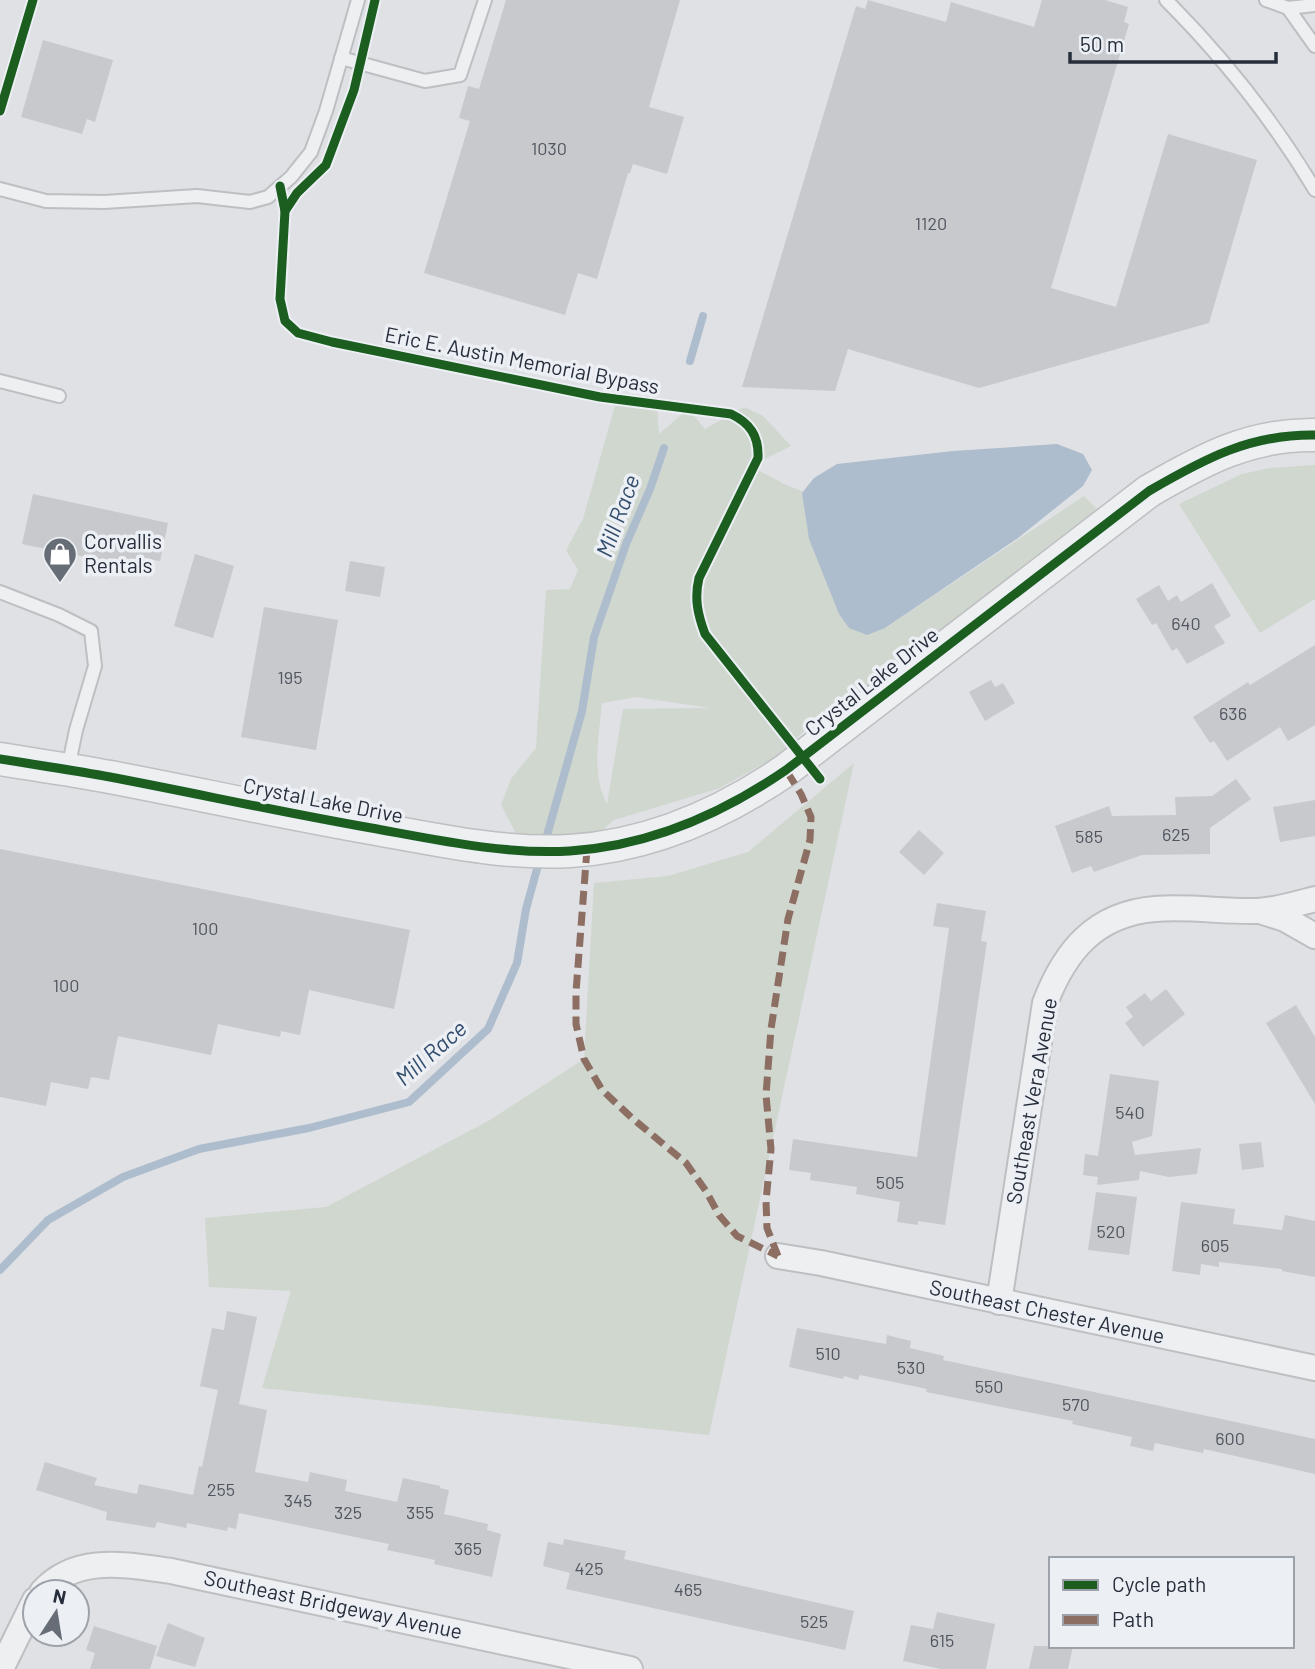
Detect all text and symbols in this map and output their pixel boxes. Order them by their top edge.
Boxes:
scale bar [1070,21,1276,65]
text: 50 m [1080,31,1124,56]
house number: 1030 [531,137,567,159]
house number: 1120 [915,212,947,234]
street label: Eric E. Austin Memorial Bypass [383,321,661,398]
water label: Mill Race [589,471,645,561]
place label: Corvallis Rentals [84,528,162,577]
shop icon: Corvallis Rentals [41,535,79,584]
house number: 640 [1171,612,1201,634]
street label: Crystal Lake Drive [799,621,943,741]
house number: 195 [278,666,302,688]
house number: 636 [1219,702,1247,724]
street label: Crystal Lake Drive [241,772,405,827]
house number: 625 [1162,823,1190,845]
house number: 585 [1075,825,1103,847]
house number: 100 [192,917,218,939]
house number: 100 [53,974,79,996]
street label: Southeast Vera Avenue [1000,995,1061,1206]
water label: Mill Race [389,1014,472,1091]
house number: 540 [1115,1101,1145,1123]
house number: 505 [876,1171,904,1193]
house number: 520 [1096,1220,1126,1242]
house number: 605 [1201,1234,1229,1256]
street label: Southeast Chester Avenue [928,1273,1167,1348]
house number: 510 [815,1342,841,1364]
house number: 530 [897,1356,925,1378]
house number: 550 [975,1375,1003,1397]
house number: 570 [1062,1393,1090,1415]
house number: 600 [1215,1427,1245,1449]
house number: 255 [207,1478,235,1500]
house number: 345 [284,1489,312,1511]
house number: 325 [334,1501,362,1523]
house number: 355 [406,1501,434,1523]
house number: 365 [454,1537,482,1559]
house number: 425 [575,1557,603,1579]
legend [1049,1557,1294,1648]
street label: Southeast Bridgeway Avenue [202,1564,465,1643]
text: Cycle path [1112,1571,1206,1596]
north arrow [21,1578,91,1648]
house number: 465 [674,1578,702,1600]
text: N [51,1583,68,1608]
text: Path [1112,1606,1154,1631]
house number: 525 [800,1610,828,1632]
house number: 615 [930,1629,954,1651]

